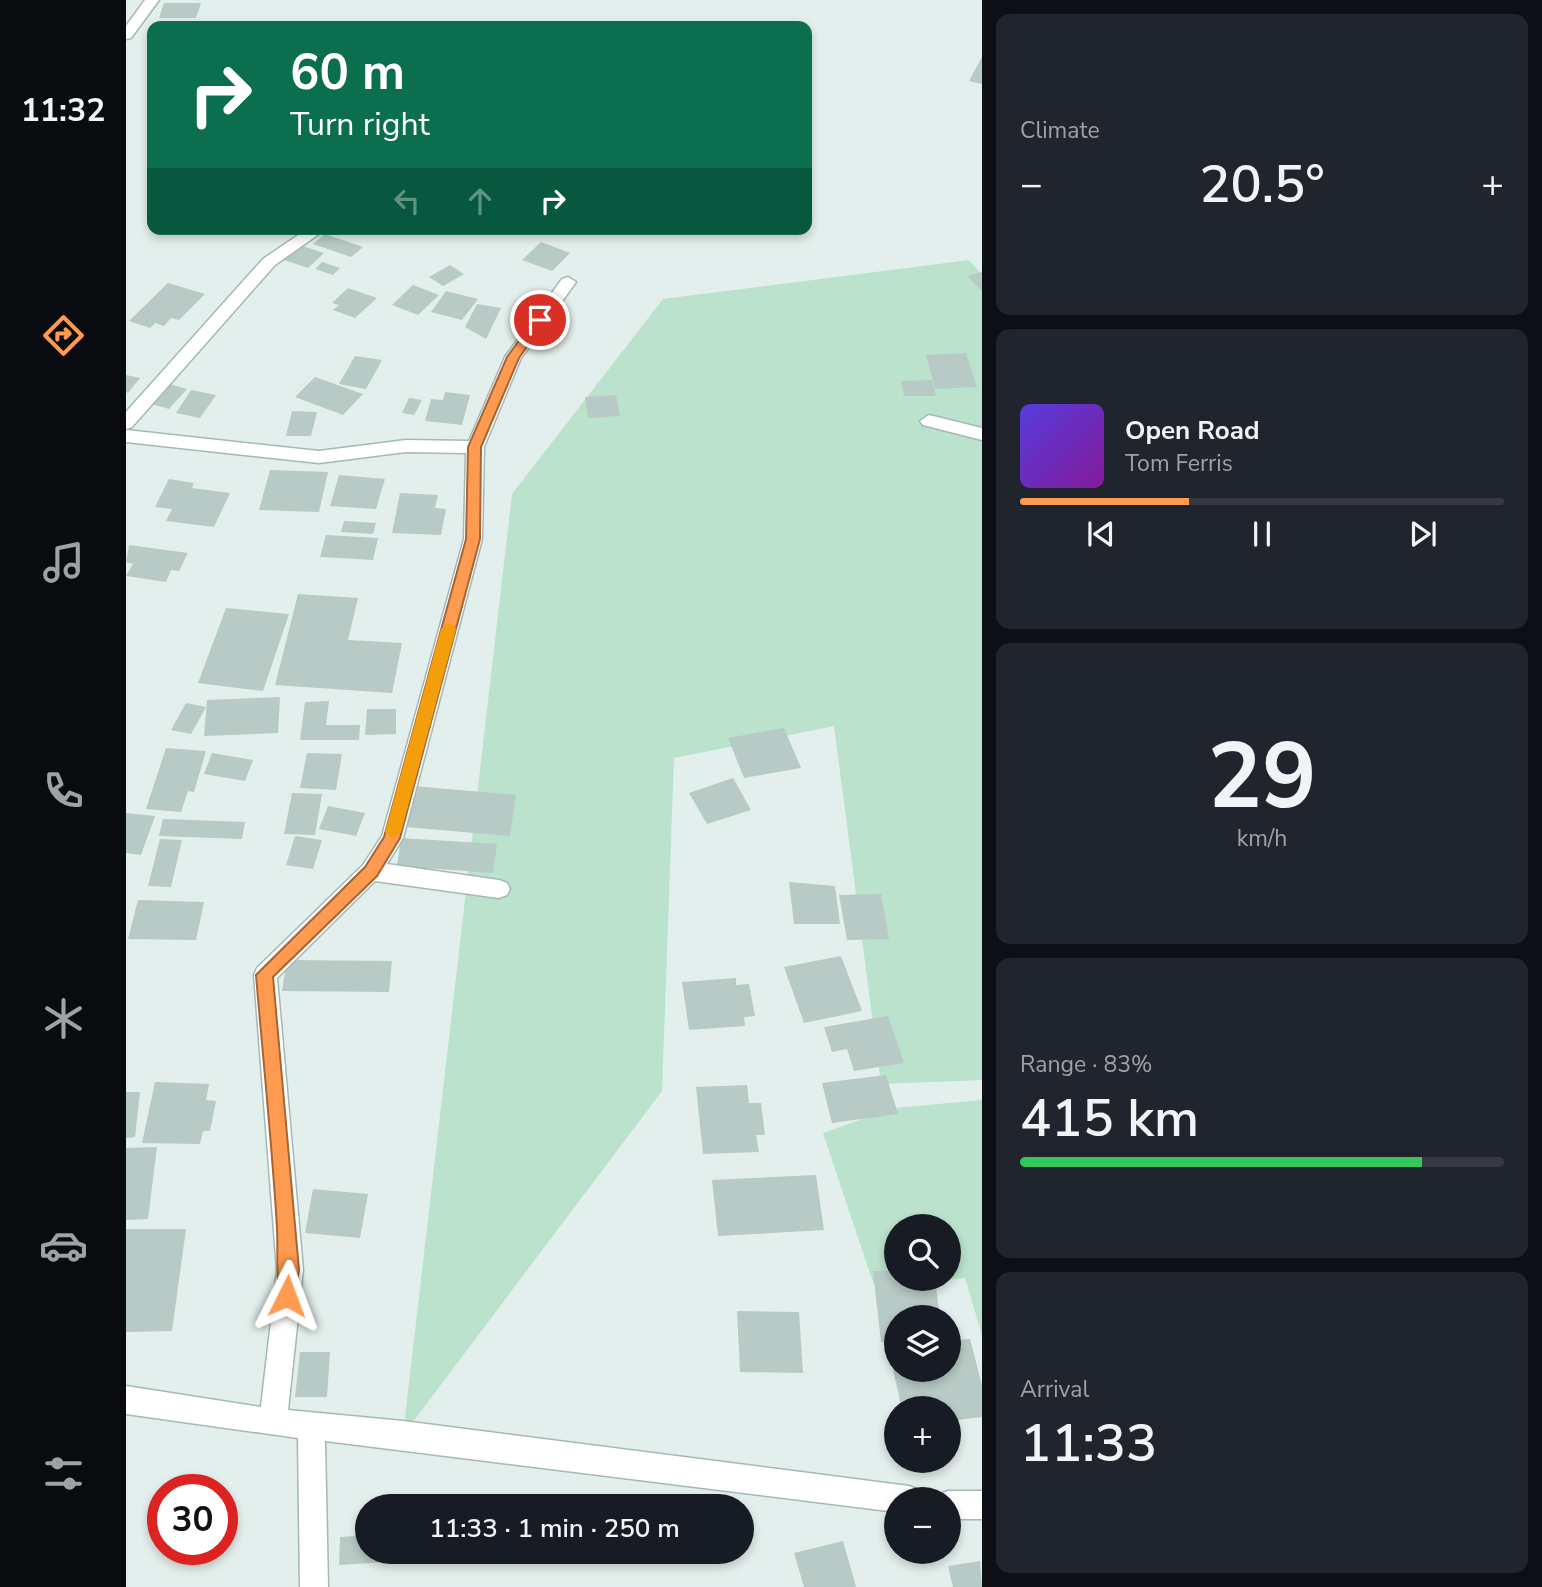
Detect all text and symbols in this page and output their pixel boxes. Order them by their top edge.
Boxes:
text: 60 m [290,39,405,106]
icon: right [175,49,266,140]
text: 11:32 [21,89,105,132]
text: Turn right [290,103,430,146]
text: Climate [1020,115,1100,146]
text: 20.5° [1199,149,1325,220]
text: − [1020,159,1043,210]
text: + [1481,159,1504,210]
icon: left [388,182,426,220]
icon: ahead [461,182,499,220]
icon: right [534,182,572,220]
pin [510,290,570,350]
icon: arrive [521,301,559,339]
icon: directions [39,311,88,360]
text: Open Road [1125,413,1260,448]
text: Tom Ferris [1125,448,1233,479]
icon: previous [1082,515,1120,553]
icon: pause [1243,515,1281,553]
icon: next [1404,515,1442,553]
icon: music [39,538,88,587]
text: 29 [1207,715,1317,839]
icon: phone [39,766,88,815]
text: km/h [1237,823,1287,854]
icon: climate [39,994,88,1043]
text: Range · 83% [1020,1049,1152,1080]
text: 415 km [1020,1083,1199,1154]
map controls [884,1214,961,1564]
button: search [884,1214,961,1291]
icon: car [39,1221,88,1270]
position arrow [250,1259,324,1333]
button: layers [884,1305,961,1382]
text: Arrival [1020,1374,1089,1405]
button: + [884,1396,961,1473]
text: 11:33 [1020,1408,1157,1479]
icon: filters [39,1449,88,1498]
speed limit sign: 30 [147,1474,238,1565]
button: − [884,1487,961,1564]
text: 11:33 · 1 min · 250 m [429,1511,680,1546]

